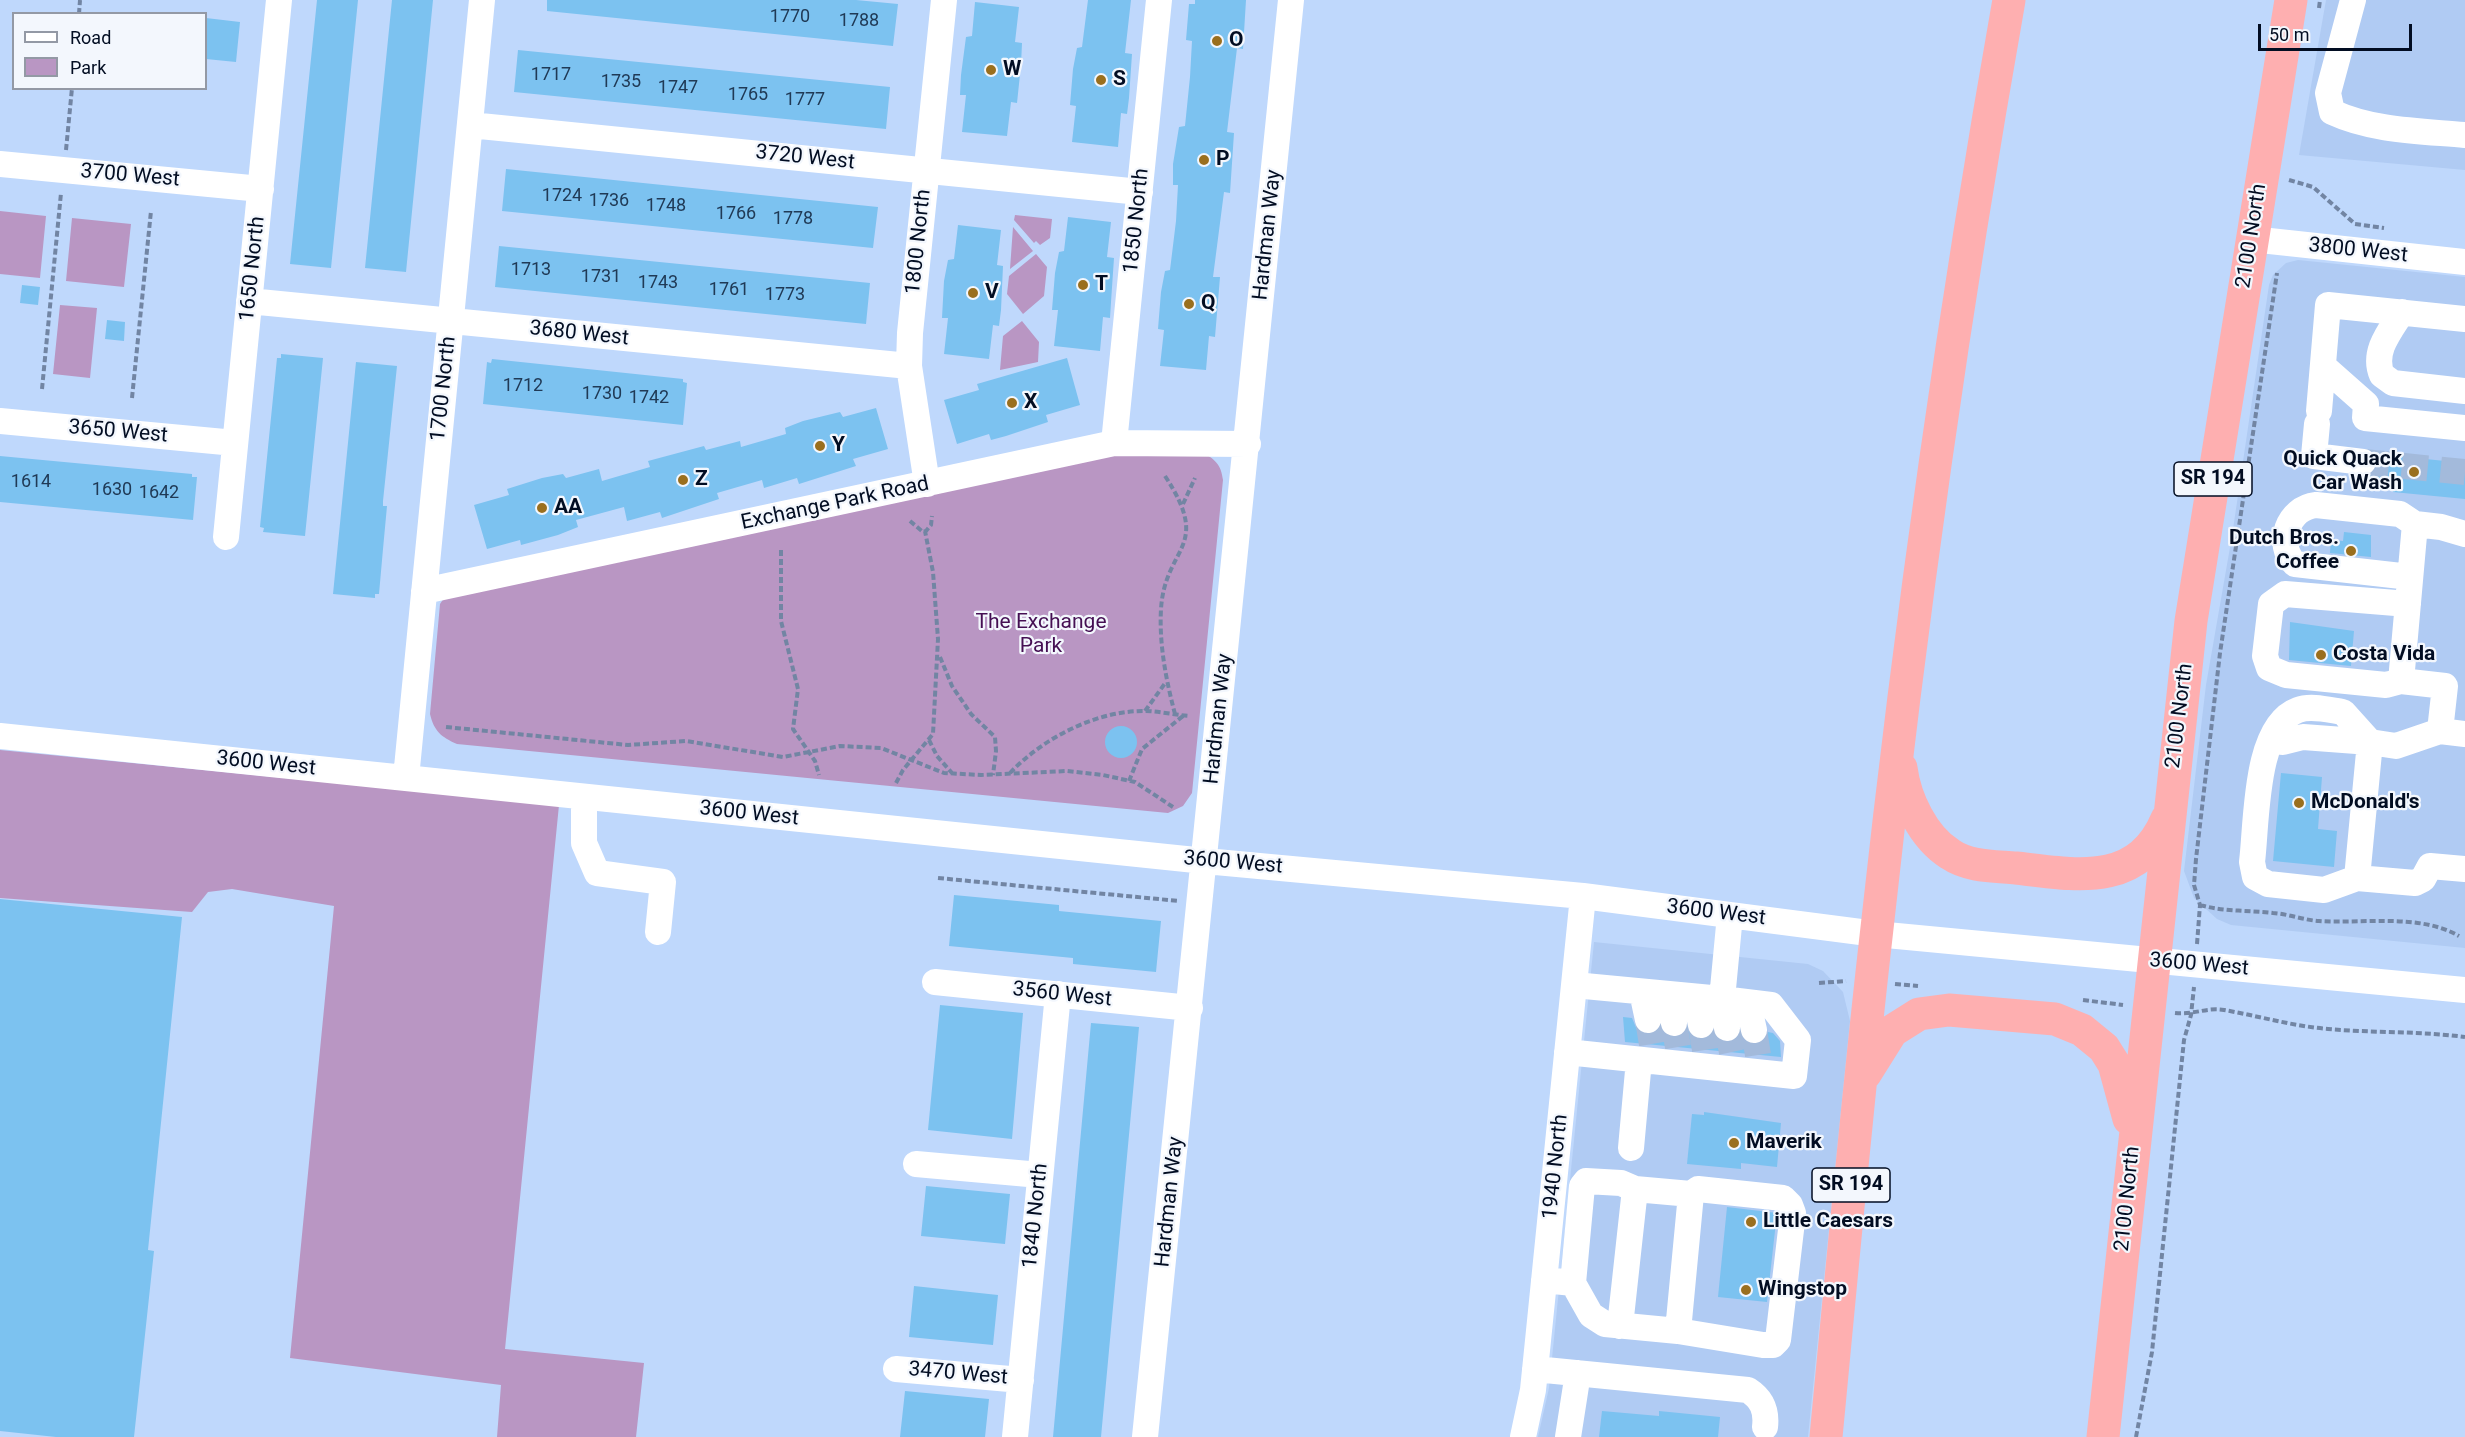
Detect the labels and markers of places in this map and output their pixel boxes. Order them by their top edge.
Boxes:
place label: O [1229,28,1243,54]
marker: O [1210,34,1224,48]
place label: W [1003,57,1021,83]
marker: W [984,63,998,77]
place label: S [1113,67,1126,93]
marker: S [1094,73,1108,87]
place label: P [1216,147,1230,173]
marker: P [1197,153,1211,167]
place label: T [1095,272,1108,298]
marker: T [1076,278,1090,292]
place label: V [985,280,999,306]
marker: V [966,286,980,300]
place label: Q [1201,291,1215,317]
marker: Q [1182,297,1196,311]
place label: X [1024,390,1037,416]
marker: X [1005,396,1019,410]
place label: Y [832,433,845,459]
marker: Y [813,439,827,453]
place label: Quick Quack Car Wash [2283,447,2402,497]
marker: Quick Quack Car Wash [2407,465,2421,479]
place label: Z [695,467,708,493]
marker: Z [676,473,690,487]
place label: AA [554,495,582,521]
marker: AA [535,501,549,515]
place label: Dutch Bros. Coffee [2229,526,2339,576]
marker: Dutch Bros. Coffee [2344,544,2358,558]
place label: Costa Vida [2333,642,2435,668]
marker: Costa Vida [2314,648,2328,662]
place label: McDonald's [2311,790,2419,816]
marker: McDonald's [2292,796,2306,810]
place label: Maverik [1746,1130,1822,1156]
marker: Maverik [1727,1136,1741,1150]
place label: Little Caesars [1763,1209,1893,1235]
marker: Little Caesars [1744,1215,1758,1229]
place label: Wingstop [1758,1277,1847,1303]
marker: Wingstop [1739,1283,1753,1297]

